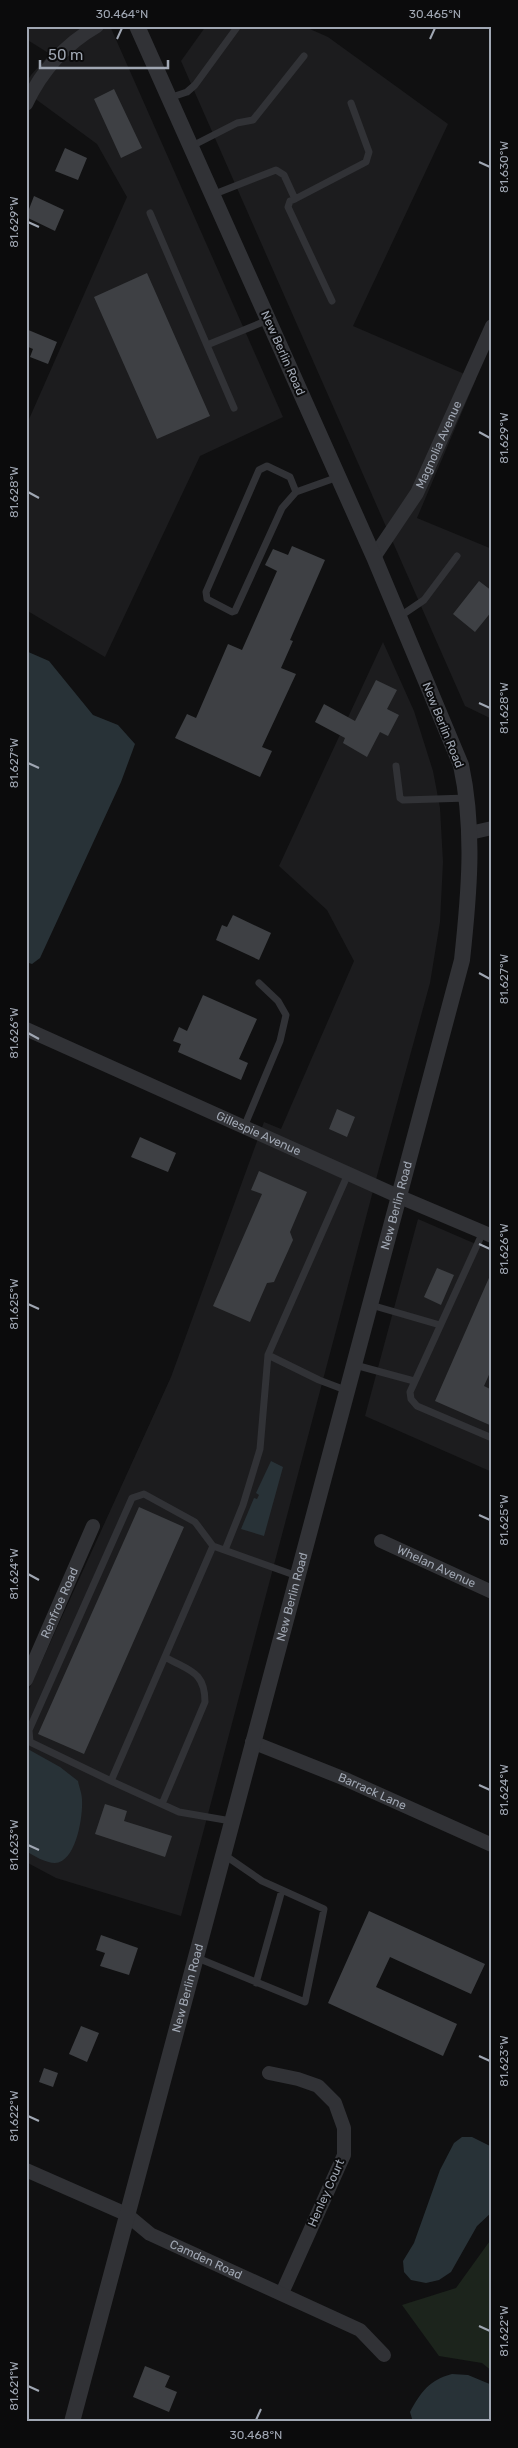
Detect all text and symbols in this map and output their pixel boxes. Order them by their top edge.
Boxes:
text: 30.464°N [96,7,148,21]
text: 30.465°N [409,7,461,21]
scale bar [40,38,168,70]
text: 50 m [48,46,83,64]
text: 81.630°W [497,141,511,193]
text: 81.629°W [7,196,21,248]
street label: New Berlin Road [258,309,308,397]
street label: Magnolia Avenue [413,398,465,491]
text: 81.629°W [497,412,511,464]
text: 81.628°W [7,466,21,518]
street label: New Berlin Road [419,680,467,770]
text: 81.628°W [497,682,511,734]
text: 81.627°W [7,737,21,788]
text: 81.627°W [497,953,511,1004]
text: 81.626°W [7,1007,21,1059]
street label: Gillespie Avenue [214,1108,303,1159]
street label: New Berlin Road [378,1160,415,1251]
text: 81.626°W [497,1223,511,1275]
text: 81.625°W [7,1278,21,1330]
text: 81.625°W [497,1494,511,1546]
street label: Whelan Avenue [395,1542,478,1591]
text: 81.624°W [7,1548,21,1600]
street label: New Berlin Road [274,1551,311,1643]
street label: Renfroe Road [38,1565,81,1641]
text: 81.624°W [497,1764,511,1816]
street label: Barrack Lane [336,1770,409,1813]
text: 81.623°W [7,1819,21,1871]
street label: New Berlin Road [169,1942,206,2034]
text: 81.623°W [497,2035,511,2087]
text: 81.622°W [7,2090,21,2142]
street label: Henley Court [305,2157,347,2229]
street label: Camden Road [168,2237,244,2282]
text: 81.622°W [497,2305,511,2357]
text: 81.621°W [7,2361,21,2411]
text: 30.468°N [230,2428,282,2442]

